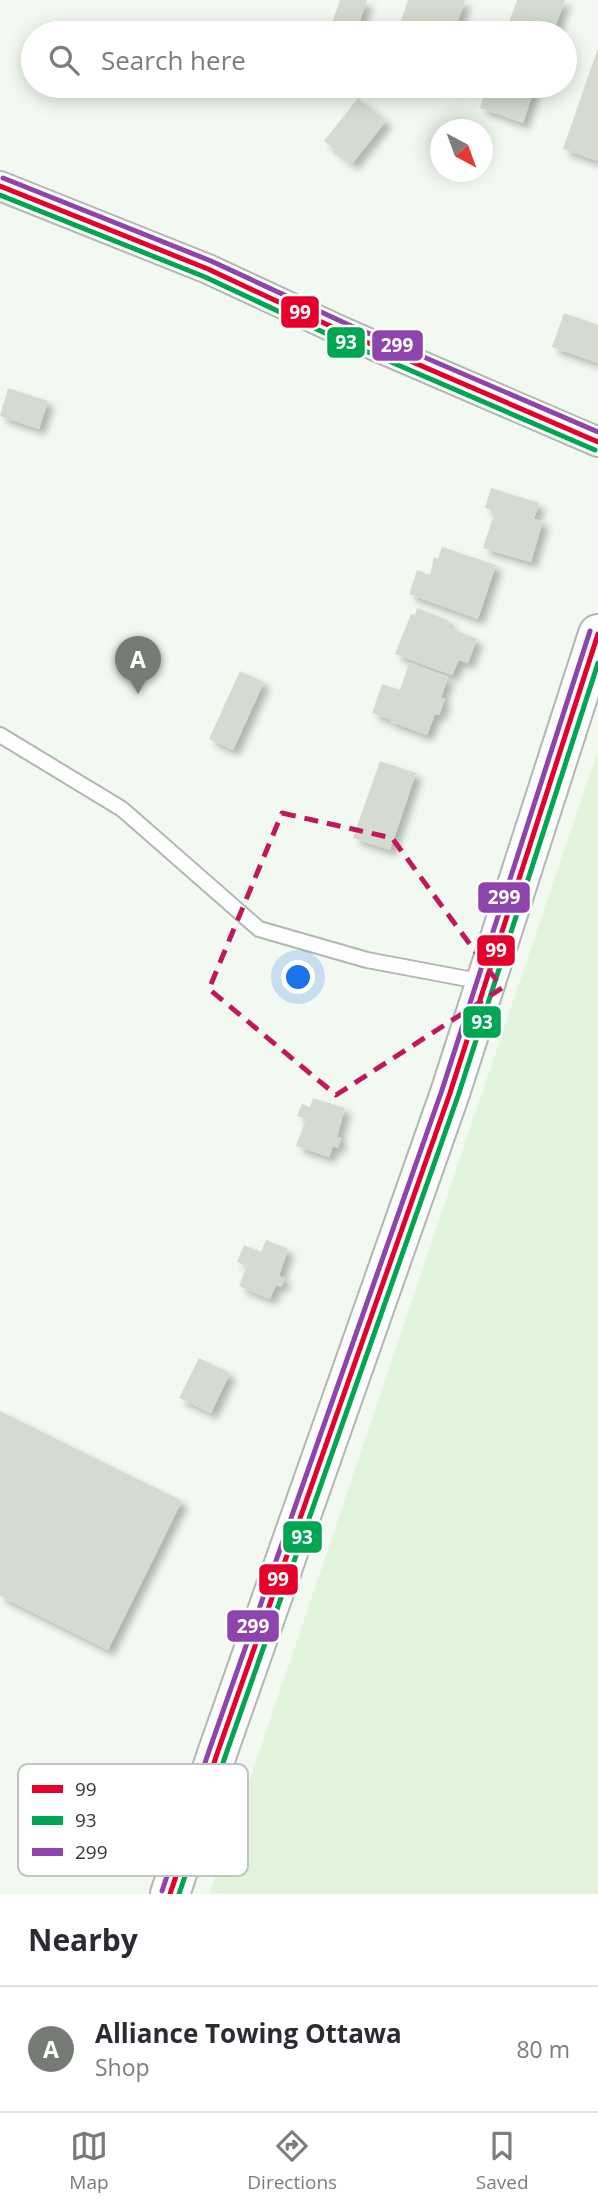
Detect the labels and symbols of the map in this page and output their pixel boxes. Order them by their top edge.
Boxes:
north arrow [430,119,493,182]
line badge: 99 [280,295,320,329]
text: 99 [289,299,311,325]
line badge: 93 [326,326,366,359]
text: 93 [335,329,357,355]
line badge: 299 [371,329,424,362]
text: 299 [381,332,413,358]
pin: A [115,636,161,694]
line badge: 299 [477,881,531,914]
text: 299 [488,884,520,910]
line badge: 99 [476,934,516,967]
text: 99 [485,937,507,963]
your location [281,960,315,994]
line badge: 93 [462,1005,502,1039]
text: 93 [471,1009,493,1035]
line badge: 93 [282,1520,323,1554]
text: 93 [291,1524,313,1550]
line badge: 99 [258,1563,299,1596]
text: 99 [267,1566,289,1592]
line badge: 299 [226,1609,280,1643]
text: 299 [237,1613,269,1639]
legend [18,1764,248,1876]
text: 99 [75,1776,97,1802]
text: 93 [75,1807,97,1833]
text: 299 [75,1839,108,1865]

